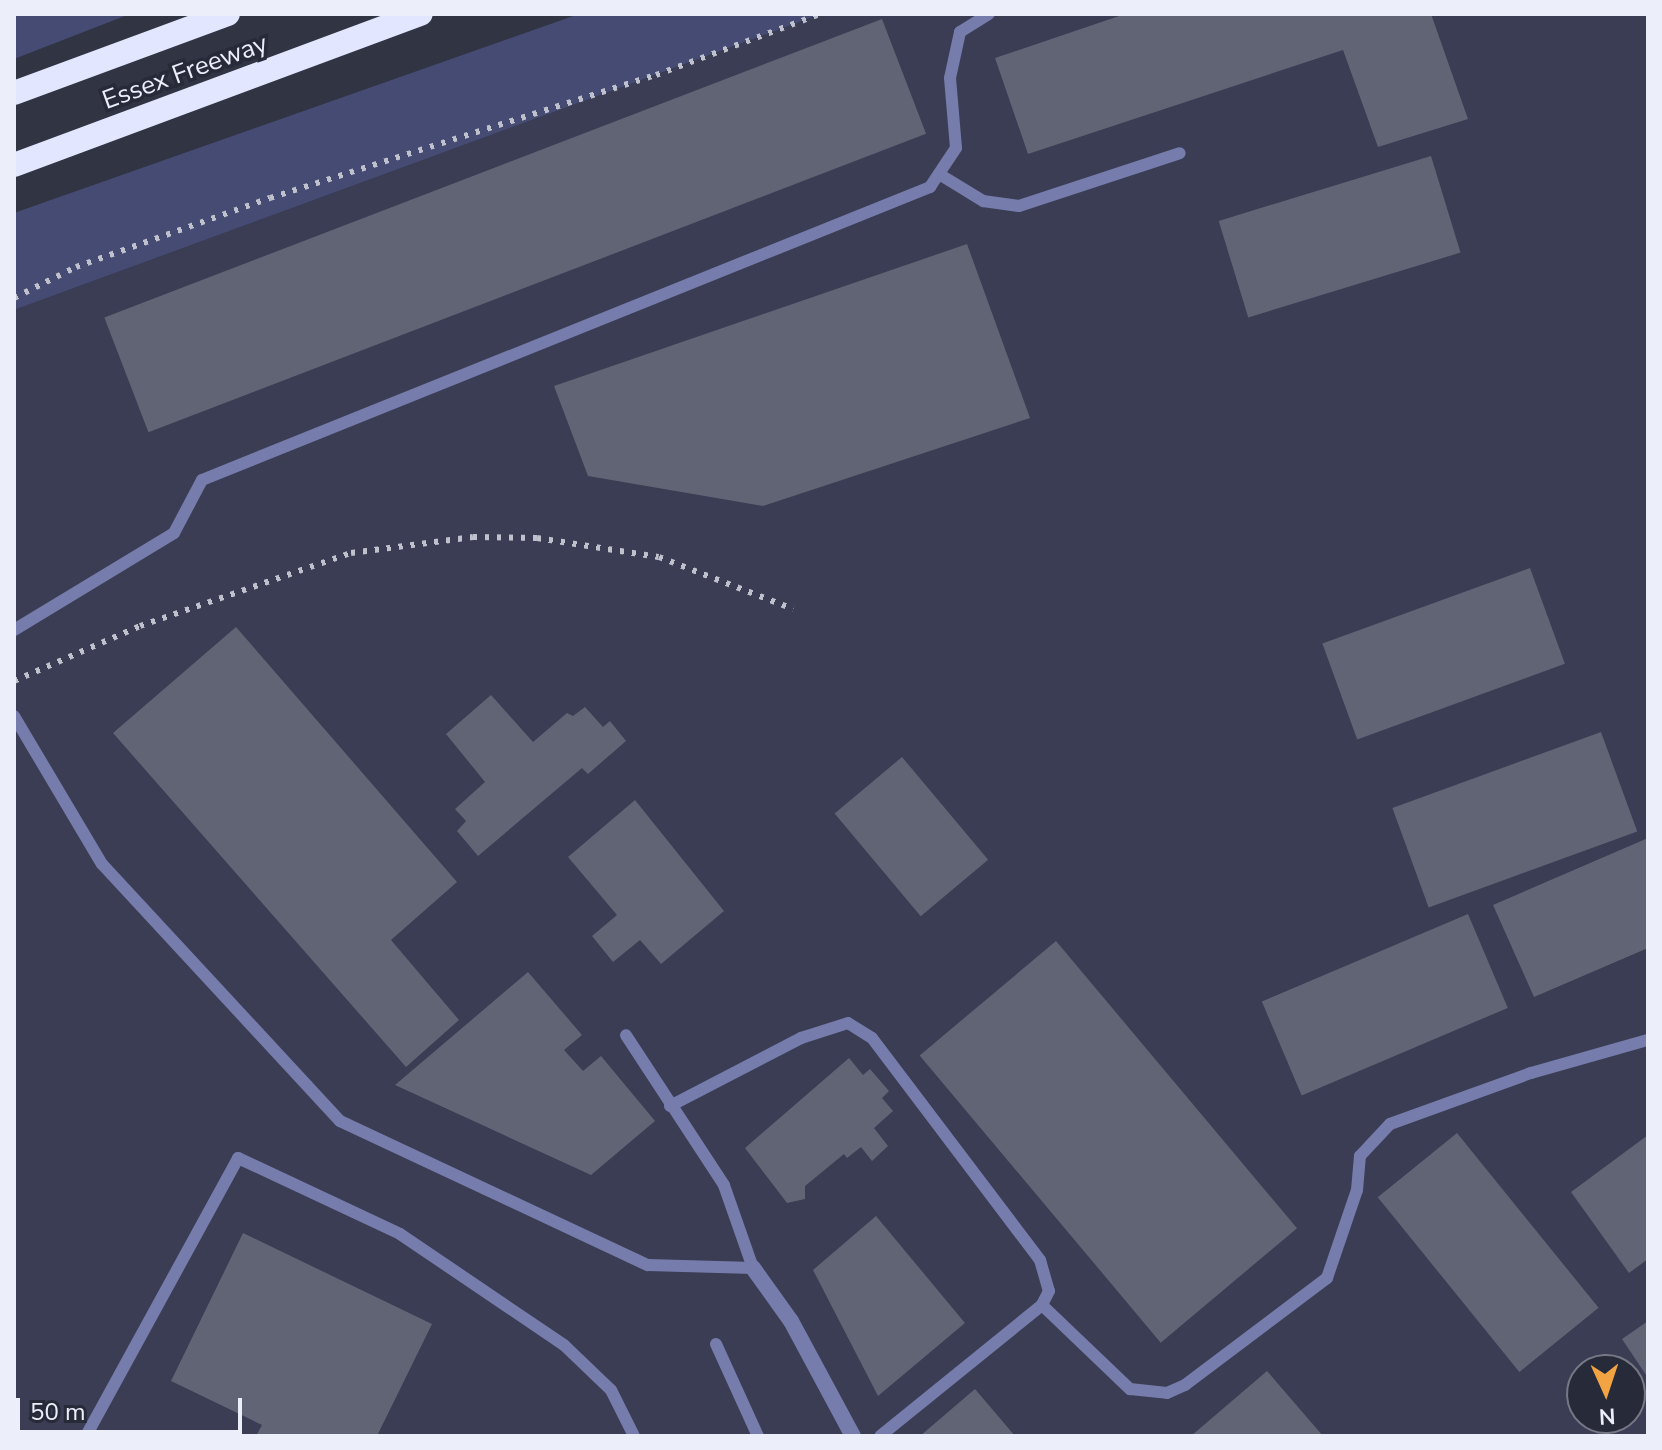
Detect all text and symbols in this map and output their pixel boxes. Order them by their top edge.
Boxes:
street label: Essex Freeway [98,28,272,116]
north arrow [1566,1354,1646,1434]
scale bar [20,1382,246,1432]
text: 50 m [30,1396,86,1428]
text: N [1598,1401,1616,1431]

